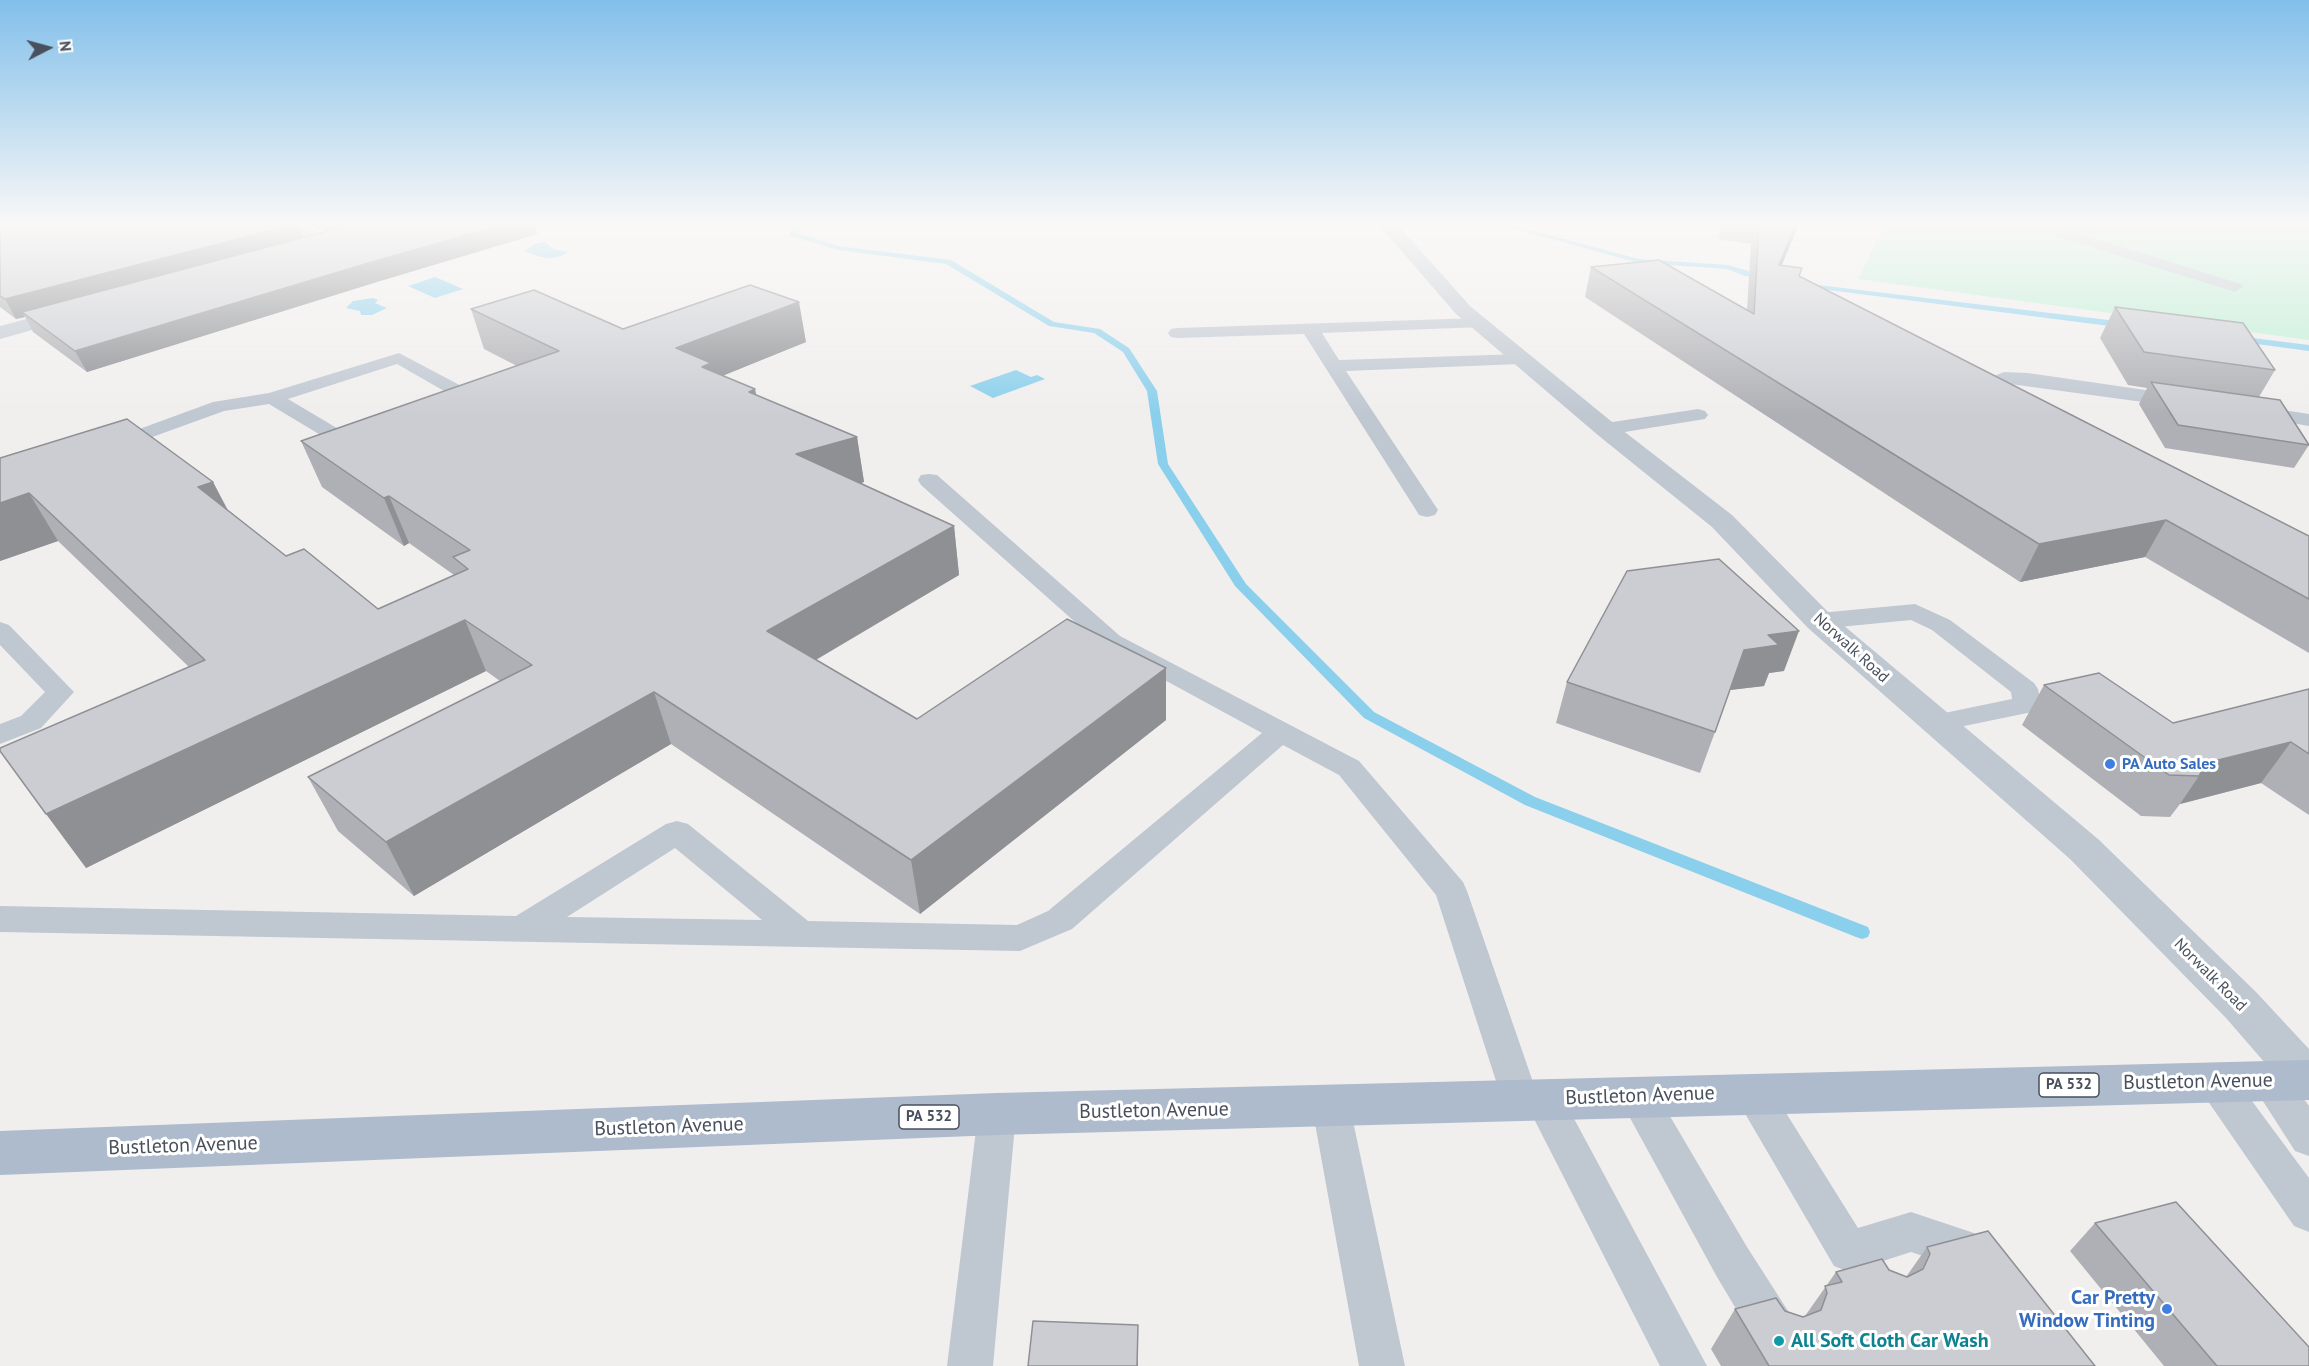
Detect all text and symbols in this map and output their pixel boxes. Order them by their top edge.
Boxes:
north arrow [18,18,78,78]
text: N [55,40,76,52]
street label: Norwalk Road [1809,609,1893,687]
place label: PA Auto Sales [2122,754,2216,774]
marker: PA Auto Sales [2103,757,2117,771]
street label: Norwalk Road [2170,935,2250,1015]
street label: Bustleton Avenue [2123,1069,2273,1095]
road number: PA 532 [2039,1073,2099,1097]
street label: Bustleton Avenue [1565,1081,1715,1111]
street label: Bustleton Avenue [1079,1098,1229,1124]
road number: PA 532 [899,1105,959,1129]
street label: Bustleton Avenue [594,1112,744,1142]
street label: Bustleton Avenue [108,1131,258,1161]
place label: Car Pretty Window Tinting [2019,1286,2155,1333]
marker: Car Pretty Window Tinting [2160,1302,2174,1316]
place label: All Soft Cloth Car Wash [1791,1329,1989,1353]
marker: All Soft Cloth Car Wash [1772,1334,1786,1348]

